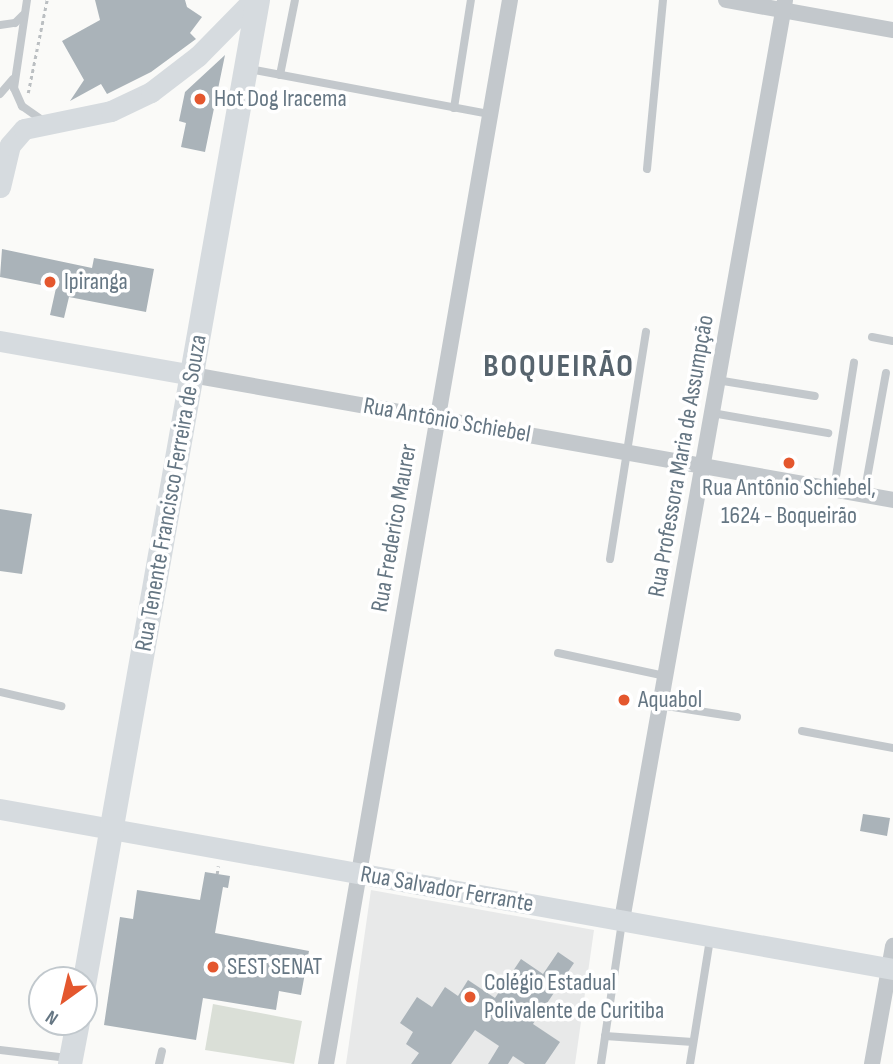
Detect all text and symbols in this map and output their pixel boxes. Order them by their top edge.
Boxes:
place label: Hot Dog Iracema [214,85,347,113]
marker: Hot Dog Iracema [192,91,208,107]
place label: Ipiranga [64,268,128,296]
marker: Ipiranga [42,274,58,290]
street label: Rua Professora Maria de Assumpção [642,313,720,599]
street label: Rua Tenente Francisco Ferreira de Souza [129,332,213,654]
district label: BOQUEIRÃO [484,348,634,386]
street label: Rua Antônio Schiebel [361,391,533,449]
street label: Rua Frederico Maurer [365,442,423,614]
marker: Rua Antônio Schiebel, 1624 - Boqueirão [781,455,797,471]
place label: Rua Antônio Schiebel, 1624 - Boqueirão [702,474,876,530]
place label: Aquabol [638,686,702,714]
marker: Aquabol [616,692,632,708]
street label: Rua Salvador Ferrante [358,860,536,918]
place label: SEST SENAT [227,953,322,981]
marker: SEST SENAT [205,959,221,975]
north arrow [28,966,98,1036]
place label: Colégio Estadual Polivalente de Curitiba [484,969,664,1025]
marker: Colégio Estadual Polivalente de Curitiba [462,989,478,1005]
text: N [41,1005,63,1030]

